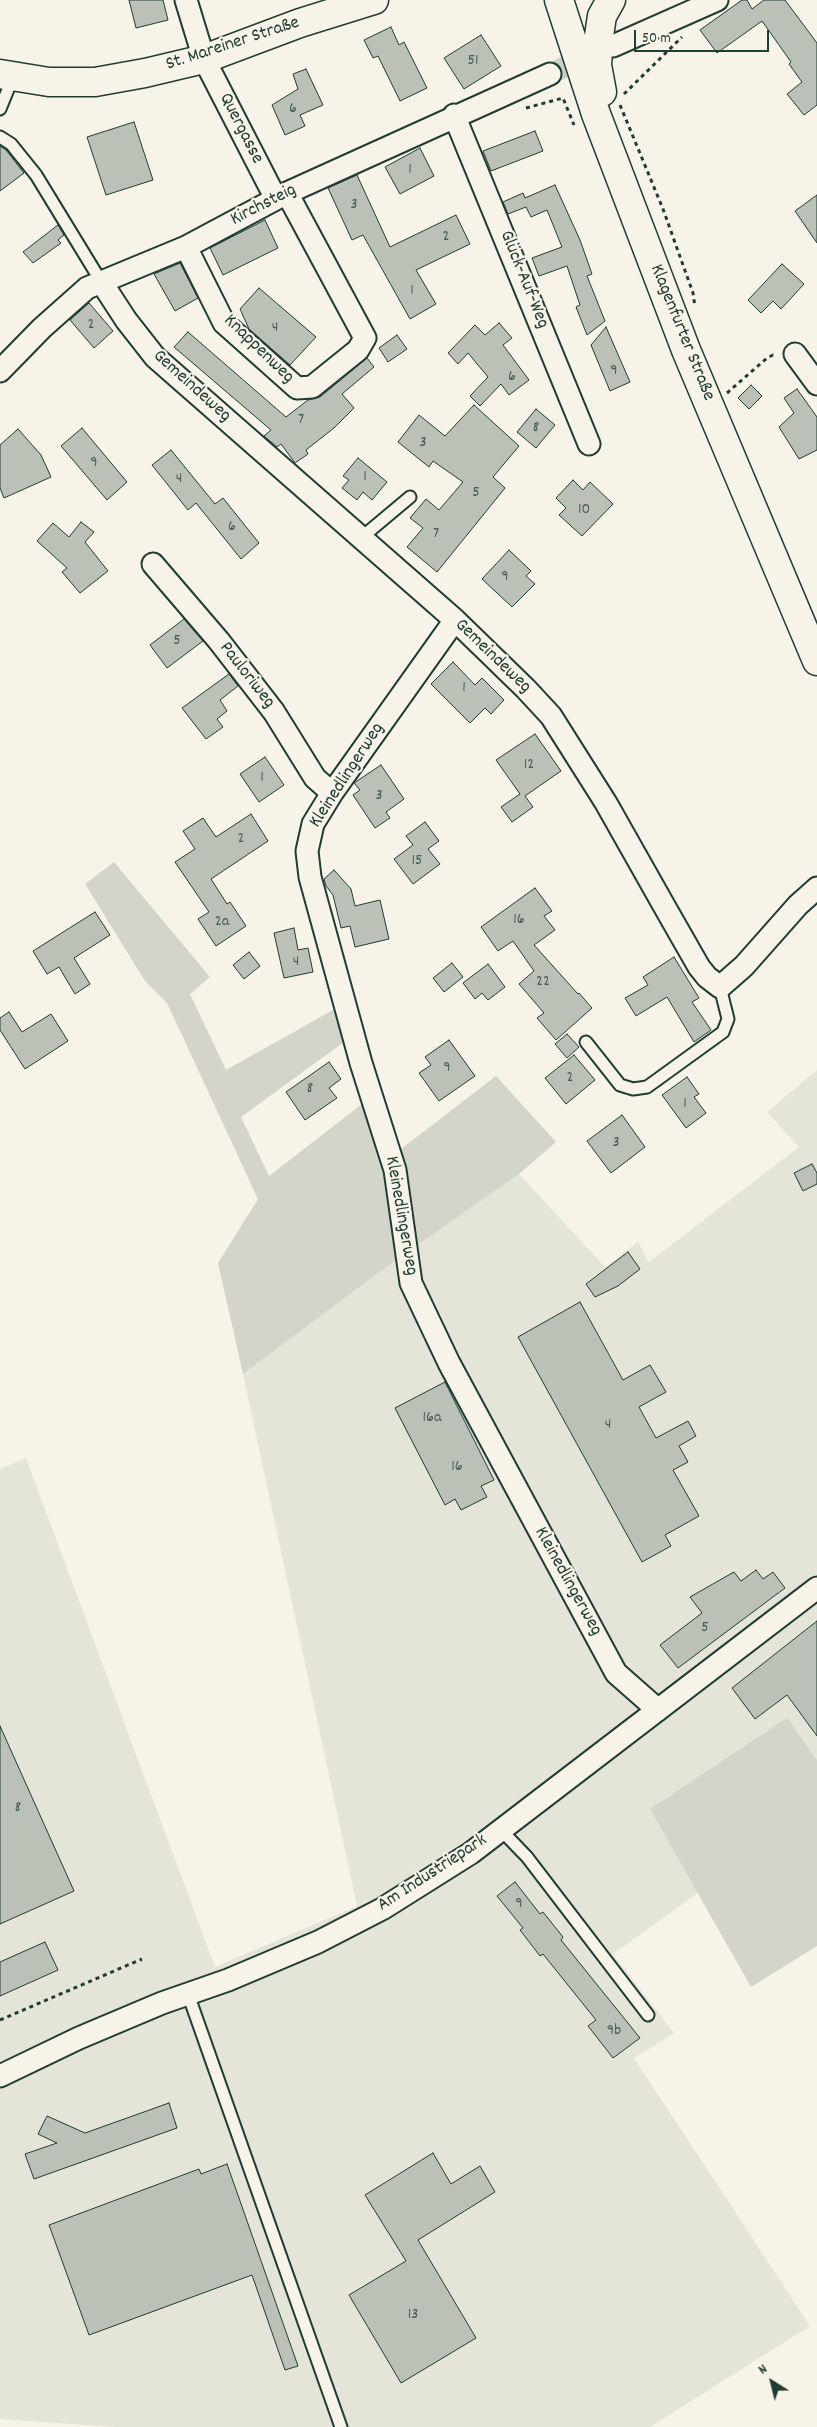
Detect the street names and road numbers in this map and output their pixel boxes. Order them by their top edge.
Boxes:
street label: St. Mareiner Straße [163,13,303,77]
street label: Quergasse [213,90,267,168]
street label: Kirchsteig [227,180,301,232]
street label: Glück-Auf-Weg [493,228,553,332]
street label: Klagenfurter Straße [643,261,719,405]
street label: Knappenweg [218,311,298,389]
street label: Gemeindeweg [147,346,235,428]
street label: Gemeindeweg [449,615,535,699]
street label: Pauloriweg [213,638,279,714]
street label: Kleinedlingerweg [306,719,390,833]
street label: Kleinedlingerweg [378,1155,422,1277]
street label: Kleinedlingerweg [528,1524,606,1640]
street label: Am Industriepark [374,1830,492,1918]

